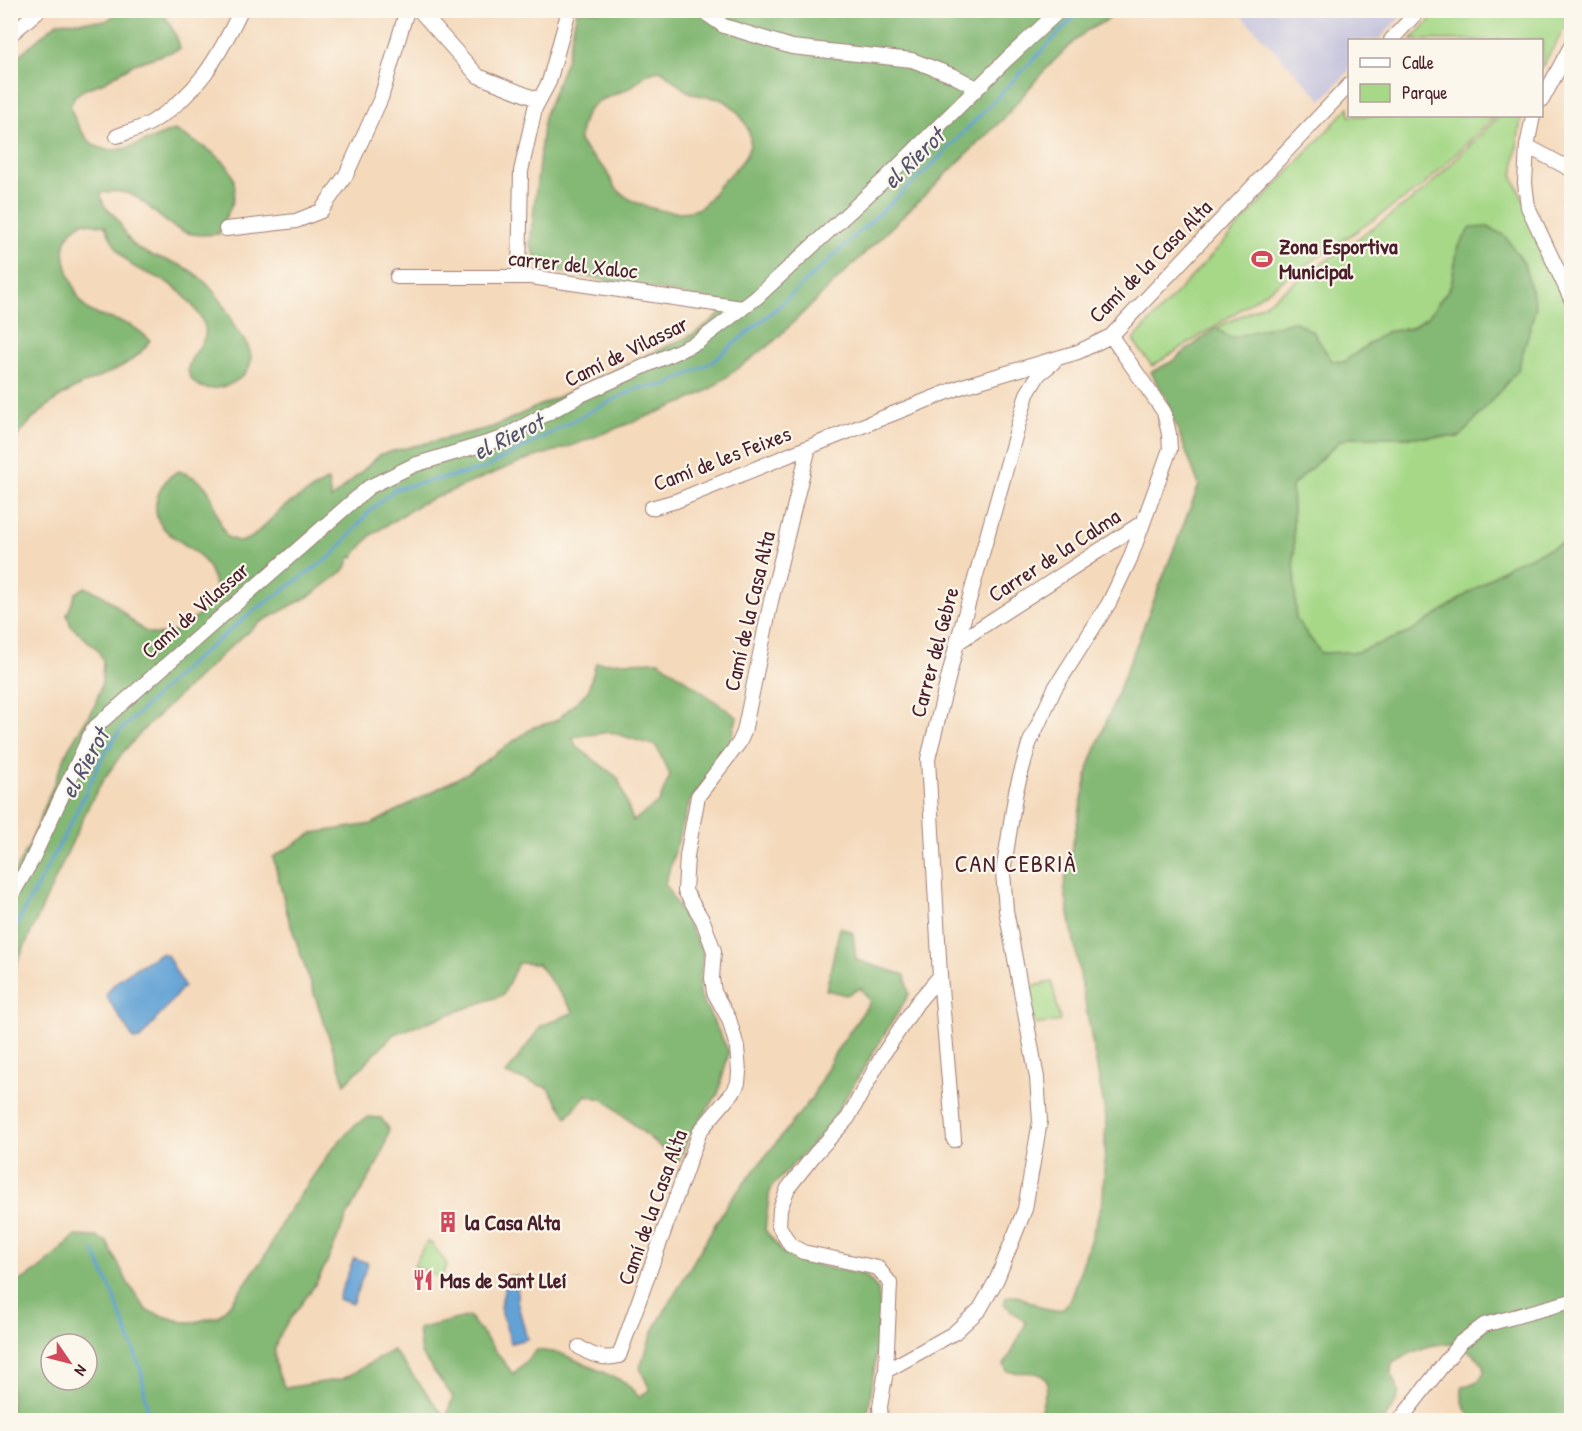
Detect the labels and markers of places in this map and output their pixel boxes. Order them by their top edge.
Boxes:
place label: Zona Esportiva Municipal [1279,231,1398,287]
sports icon: Zona Esportiva Municipal [1250,247,1274,271]
place label: la Casa Alta [465,1207,561,1237]
building icon: la Casa Alta [436,1210,460,1234]
place label: Mas de Sant Lleí [440,1265,567,1295]
restaurant icon: Mas de Sant Lleí [411,1268,435,1292]

